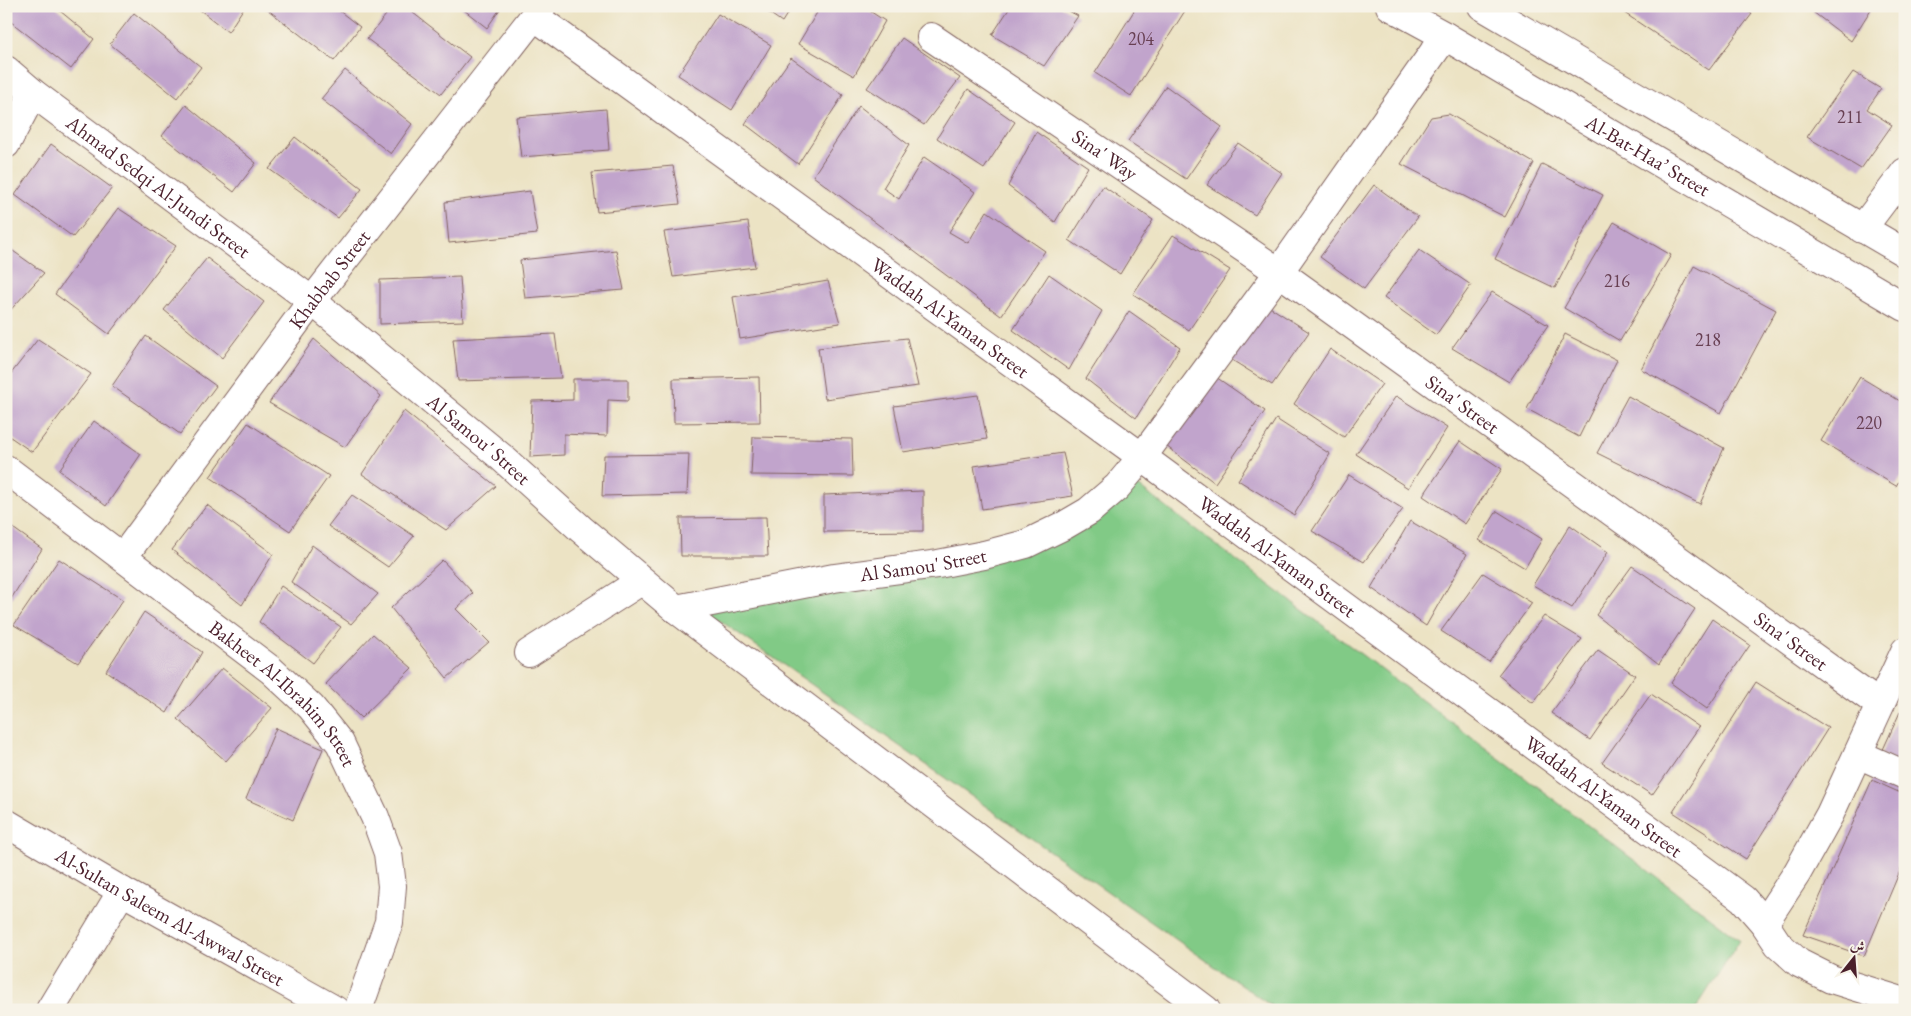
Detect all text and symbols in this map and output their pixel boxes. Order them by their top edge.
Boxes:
house number: 204 [1128,27,1154,50]
house number: 211 [1837,105,1863,128]
street label: Al-Bat-Haa’ Street [1580,108,1715,203]
street label: Ahmad Sedqi Al-Jundi Street [60,109,256,264]
street label: Sina' Way [1067,123,1143,186]
street label: Khabbab Street [283,224,376,334]
street label: Waddah Al-Yaman Street [866,252,1035,384]
house number: 216 [1604,269,1630,292]
house number: 218 [1695,328,1721,351]
street label: Sina' Street [1420,369,1505,440]
street label: Al Samou' Street [421,387,537,491]
house number: 220 [1856,411,1882,434]
street label: Waddah Al-Yaman Street [1193,490,1362,623]
street label: Al Samou' Street [857,542,989,588]
street label: Sina' Street [1749,606,1834,677]
street label: Bakheet Al-Ibrahim Street [204,615,363,771]
street label: Waddah Al-Yaman Street [1520,730,1688,863]
street label: Al-Sultan Saleem Al-Awwal Street [50,841,290,993]
north arrow [1828,934,1878,984]
text: ش [1849,935,1867,956]

